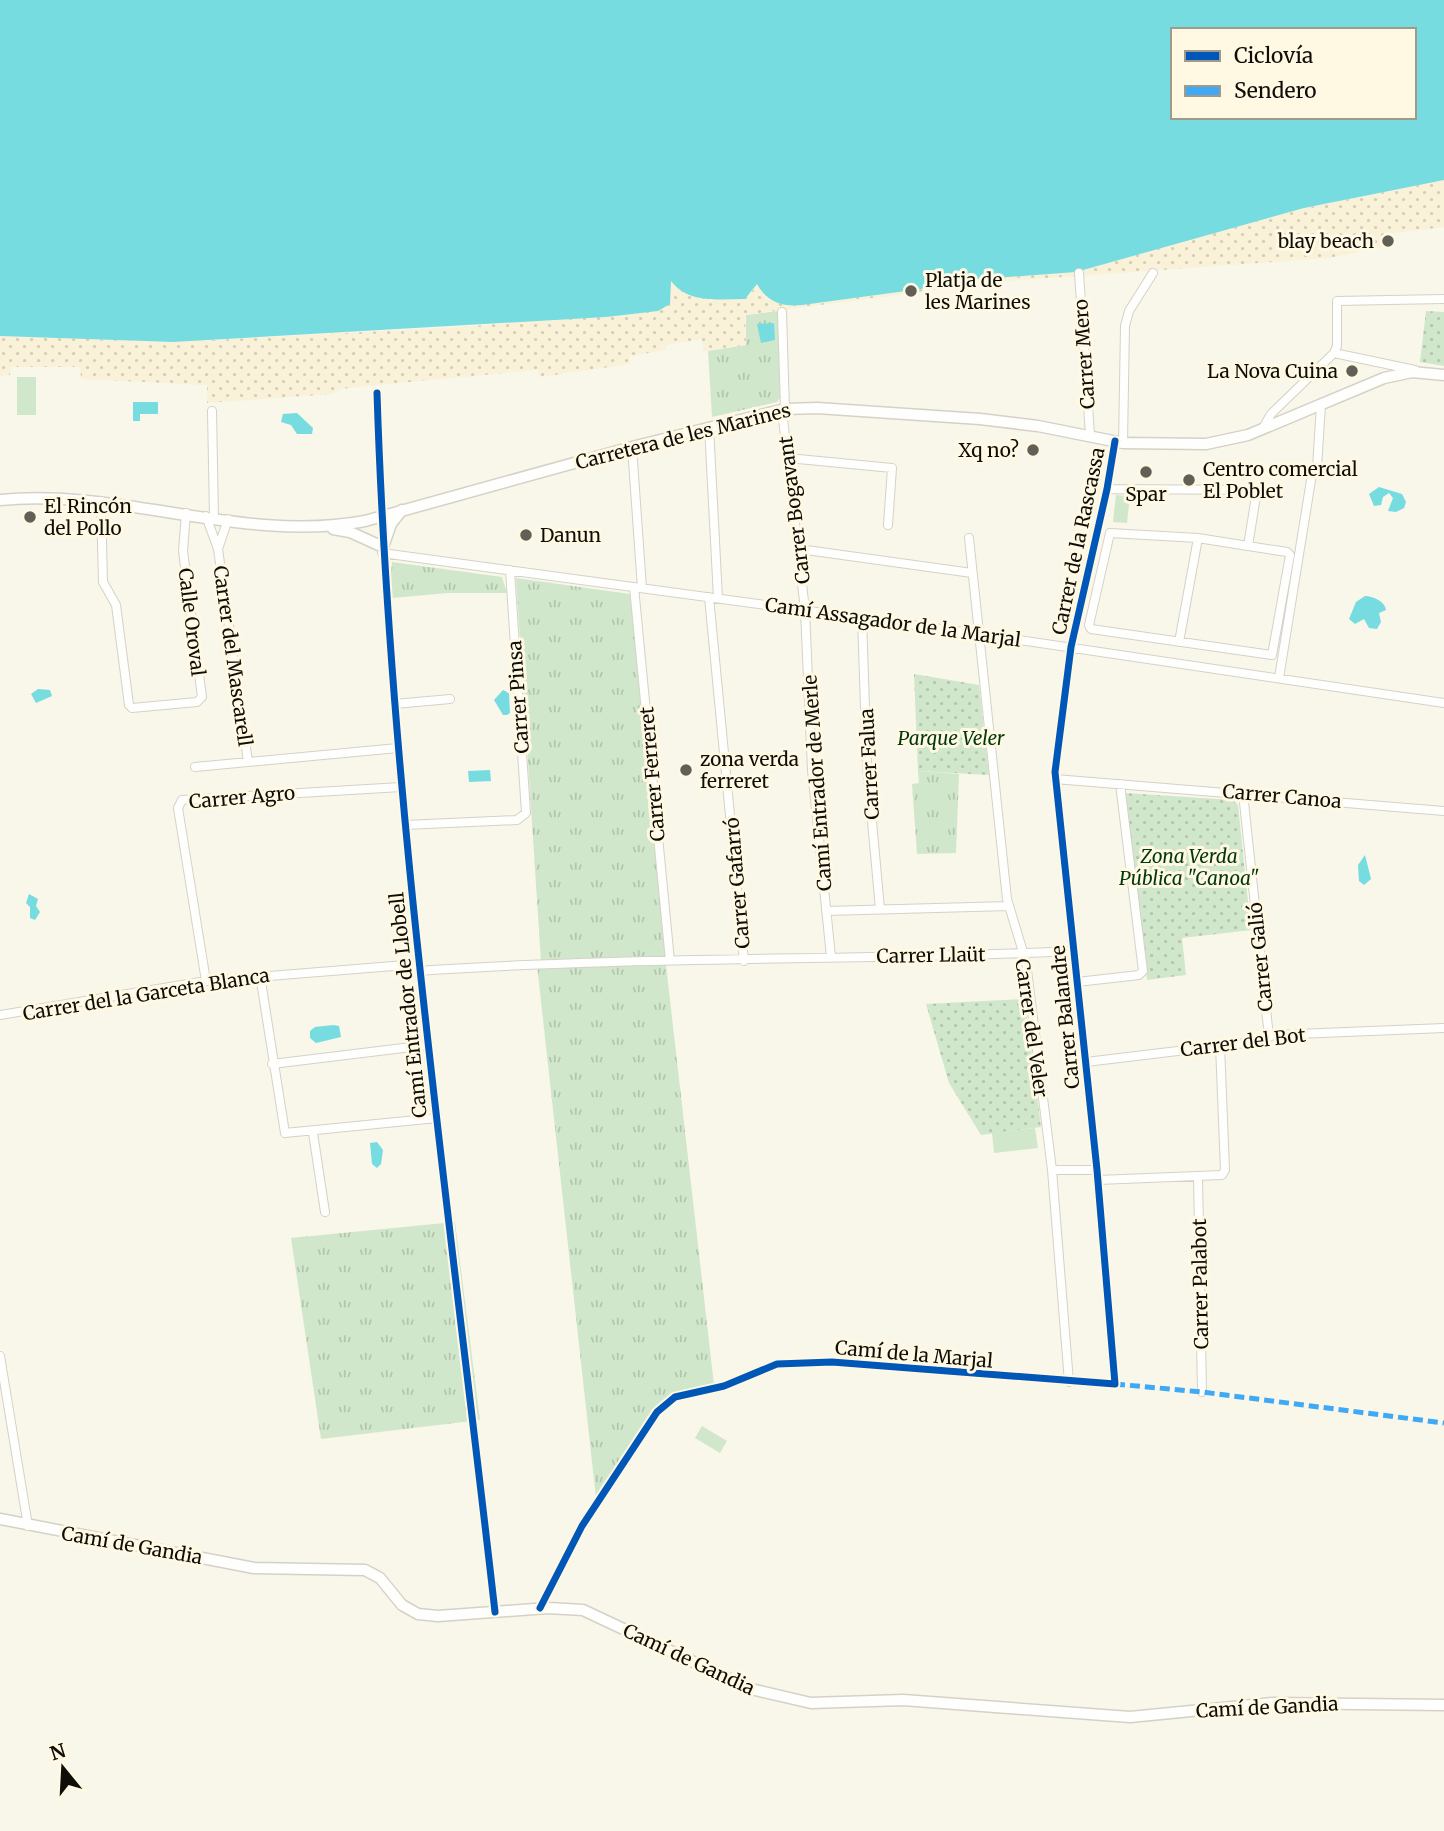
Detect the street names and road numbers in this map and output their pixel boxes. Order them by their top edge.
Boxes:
street label: Carrer Mero [1068,298,1100,410]
street label: Carretera de les Marines [573,398,793,474]
street label: Carrer Bogavant [773,434,815,585]
street label: Carrer de la Rascassa [1046,445,1110,637]
street label: Carrer del Mascarell [208,564,258,748]
street label: Calle Oroval [173,567,211,678]
street label: Camí Assagador de la Marjal [763,592,1023,652]
street label: Carrer Pinsa [502,640,534,754]
street label: Camí Entrador de Merle [797,674,837,892]
street label: Carrer Ferreret [634,705,670,842]
street label: Carrer Falua [854,708,884,820]
street label: Carrer Canoa [1222,779,1342,813]
street label: Carrer Agro [188,780,296,814]
street label: Carrer Gafarró [719,816,755,950]
street label: Camí Entrador de Llobell [384,891,432,1119]
street label: Carrer Galió [1242,901,1278,1013]
street label: Carrer Llaüt [876,942,986,968]
street label: Carrer Balandre [1046,944,1084,1090]
street label: Carrer del Veler [1010,957,1054,1099]
street label: Carrer del la Garceta Blanca [21,963,271,1025]
street label: Carrer del Bot [1179,1022,1308,1062]
street label: Carrer Palabot [1187,1218,1213,1350]
street label: Camí de la Marjal [834,1335,994,1373]
street label: Camí de Gandia [60,1521,204,1569]
street label: Camí de Gandia [619,1618,759,1700]
street label: Camí de Gandia [1195,1691,1339,1723]

